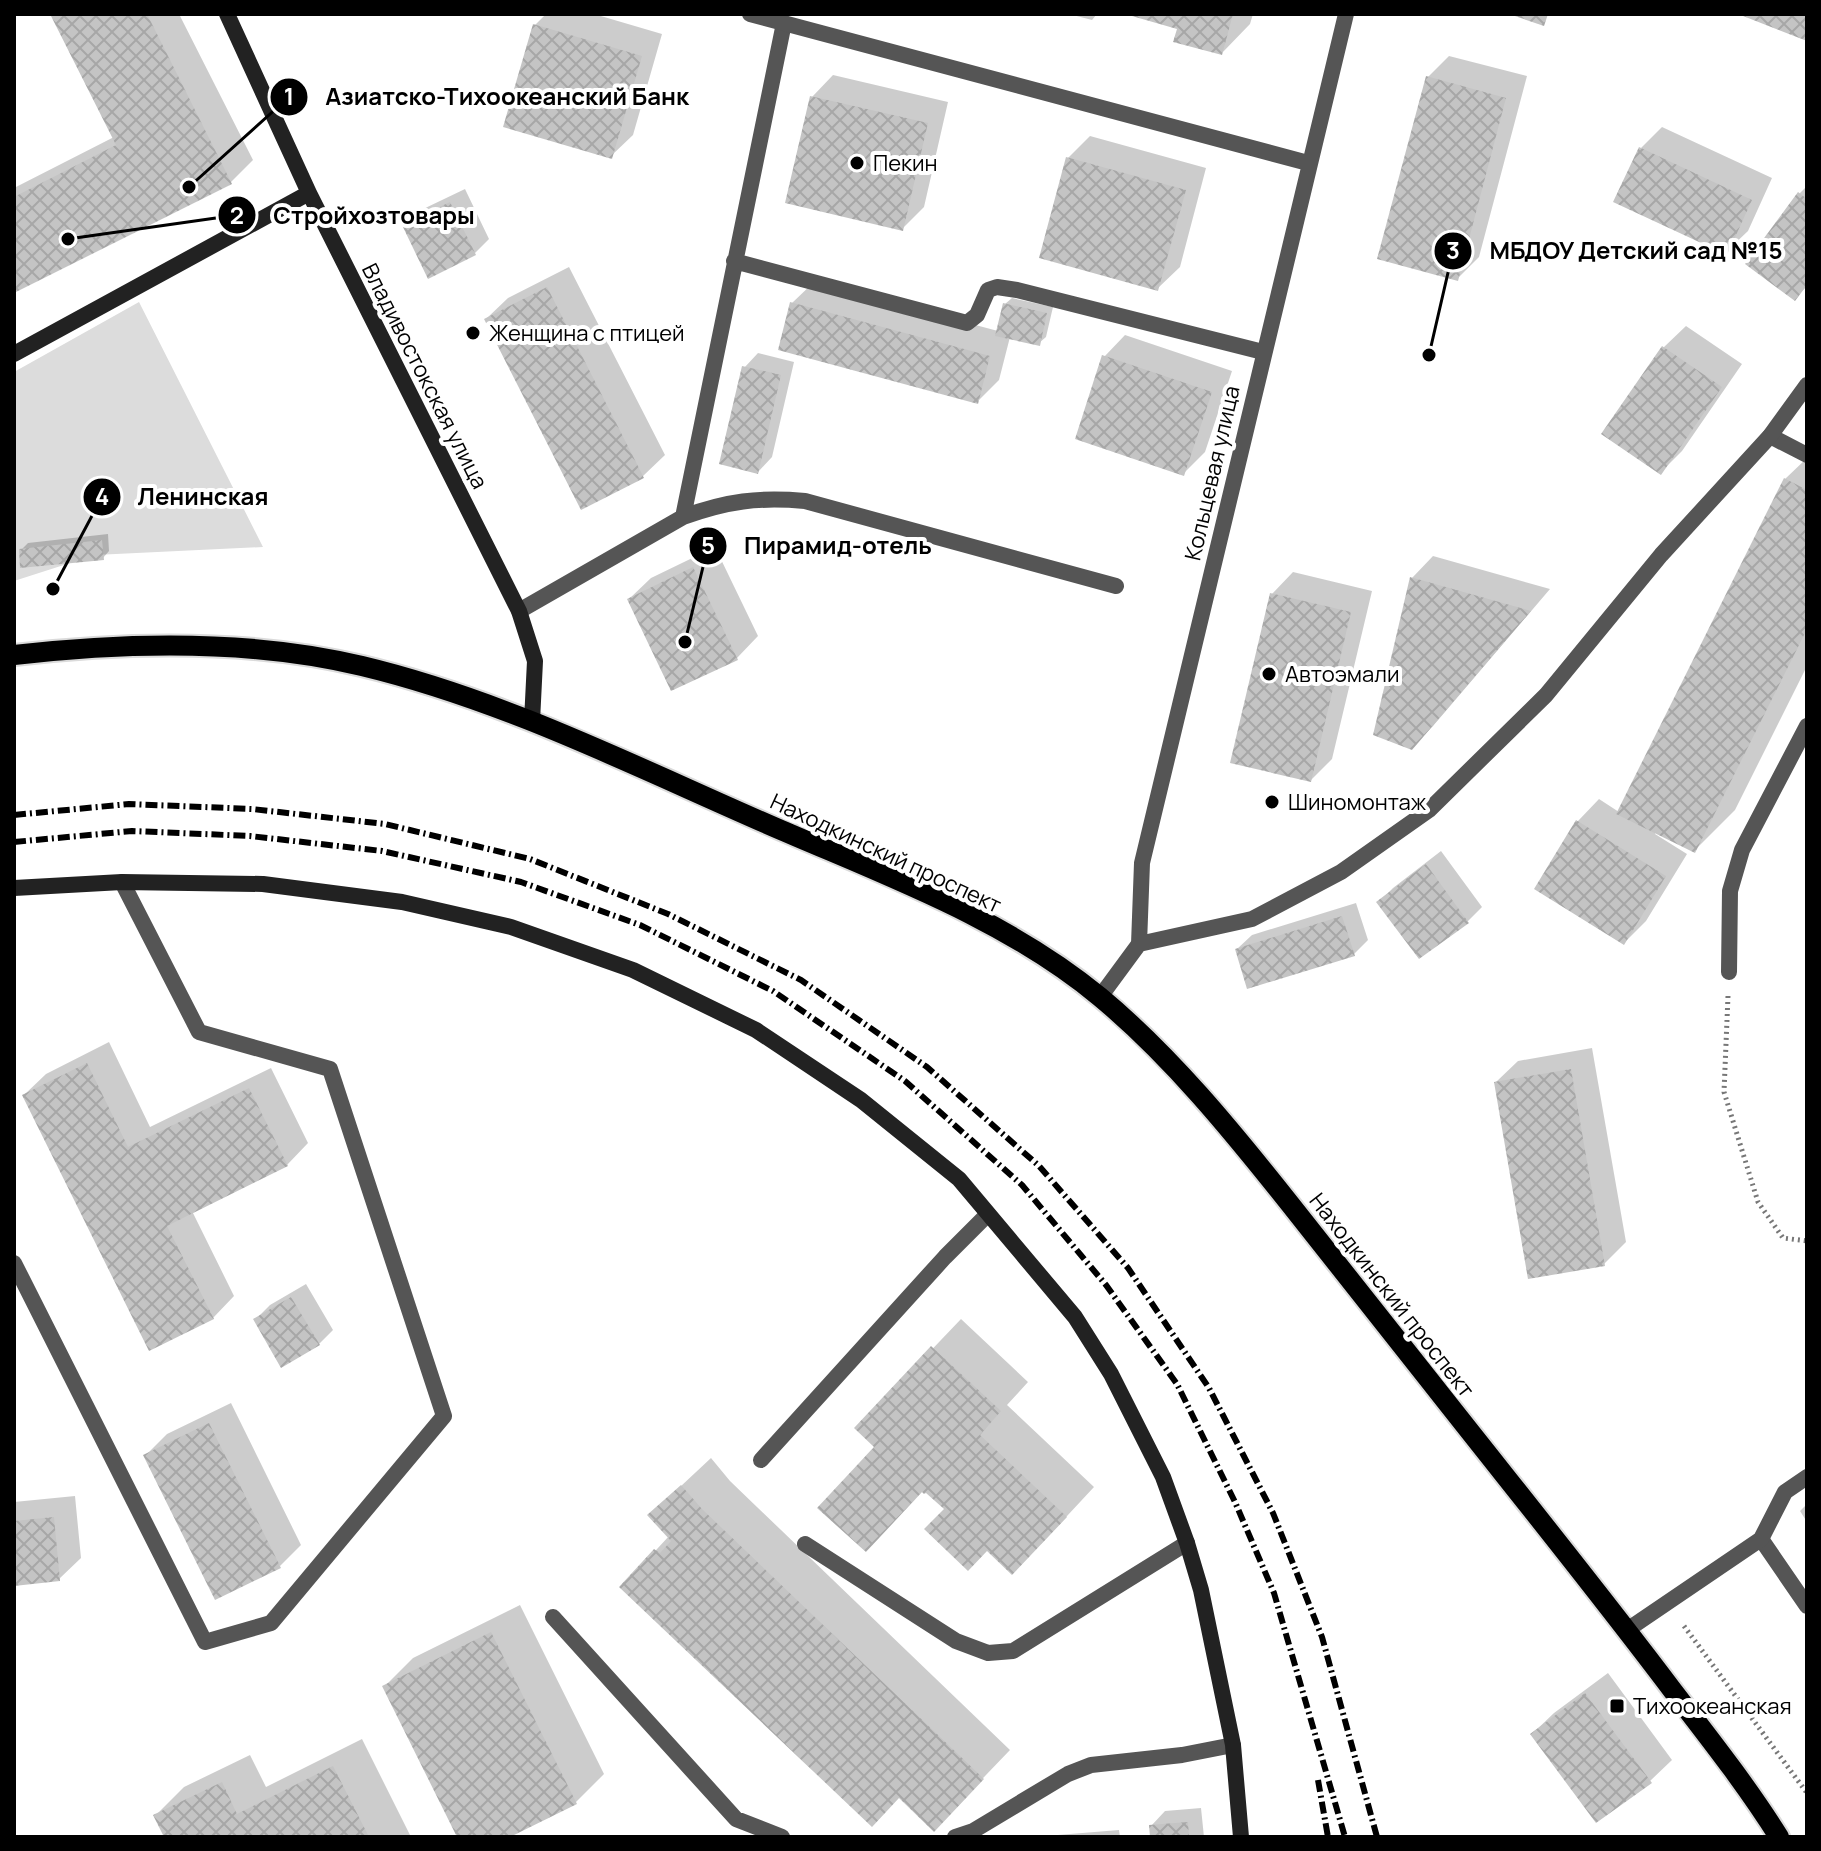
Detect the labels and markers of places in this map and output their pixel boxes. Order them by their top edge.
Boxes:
callout: Азиатско-Тихоокеанский Банк [269,73,705,121]
place label: Пекин [873,148,938,178]
marker: Пекин [848,154,866,172]
callout: Стройхозтовары [217,191,491,239]
callout: МБДОУ Детский сад №15 [1433,227,1799,275]
place label: Женщина с птицей [489,318,685,348]
marker: Женщина с птицей [464,324,482,342]
callout: Ленинская [82,473,285,521]
callout: Пирамид-отель [688,522,947,570]
place label: Автоэмали [1285,659,1399,689]
marker: Автоэмали [1260,665,1278,683]
place label: Шиномонтаж [1288,787,1427,817]
marker: Шиномонтаж [1263,793,1281,811]
place label: Тихоокеанская [1633,1691,1792,1721]
marker: Тихоокеанская [1608,1697,1626,1715]

